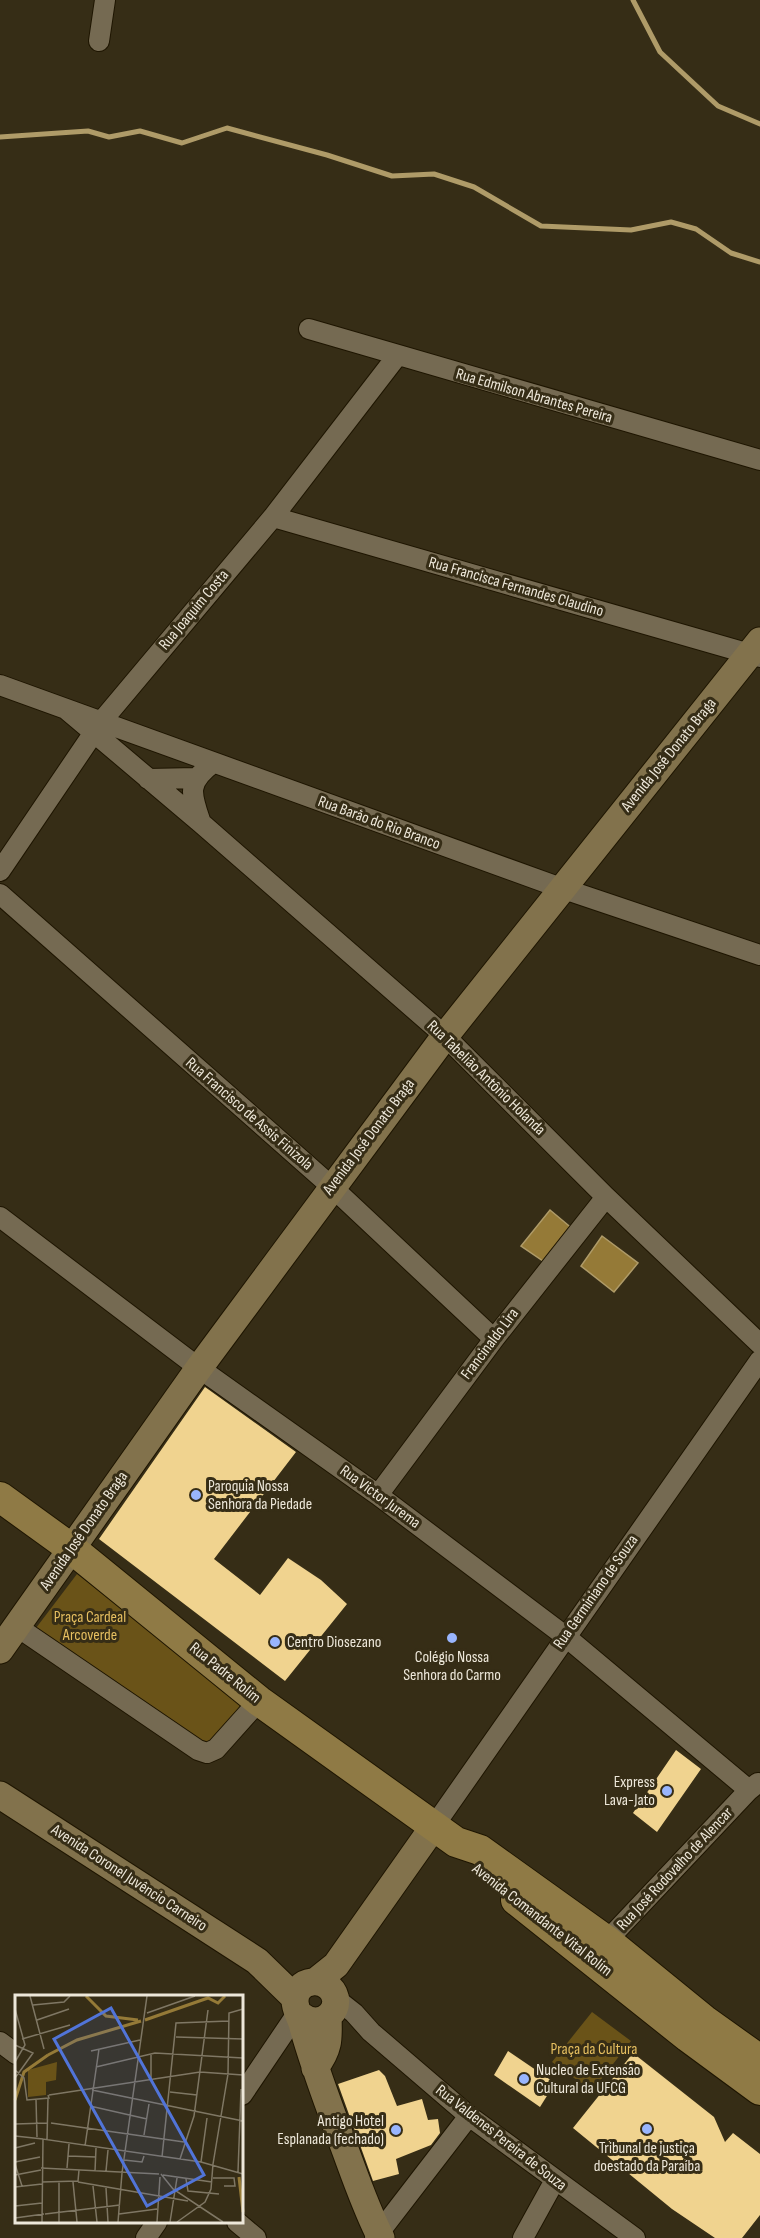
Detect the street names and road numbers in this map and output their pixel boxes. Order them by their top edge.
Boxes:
street label: Rua Edmilson Abrantes Pereira [454,365,614,427]
street label: Rua Francisca Fernandes Claudino [426,553,606,621]
street label: Rua Joaquim Costa [155,566,233,654]
street label: Avenida José Donato Braga [617,694,721,816]
street label: Rua Barāo do Rio Branco [315,792,443,854]
street label: Rua Tabelião Antônio Holanda [423,1017,549,1139]
street label: Rua Francisco de Assis Finizola [182,1054,316,1174]
street label: Avenida José Donato Braga [319,1075,419,1200]
street label: Francinaldo Lira [457,1305,523,1383]
street label: Rua Victor Jurema [336,1461,424,1533]
street label: Avenida José Donato Braga [35,1468,132,1595]
street label: Rua Germiniano de Souza [550,1531,642,1653]
street label: Rua Padre Rolim [186,1639,264,1707]
street label: Rua José Rodovalho de Alencar [613,1803,737,1935]
street label: Avenida Coronel Juvêncio Carneiro [47,1820,210,1935]
street label: Avenida Comandante Vital Rolim [467,1859,616,1981]
street label: Rua Valdenes Pereira de Souza [432,2081,570,2195]

